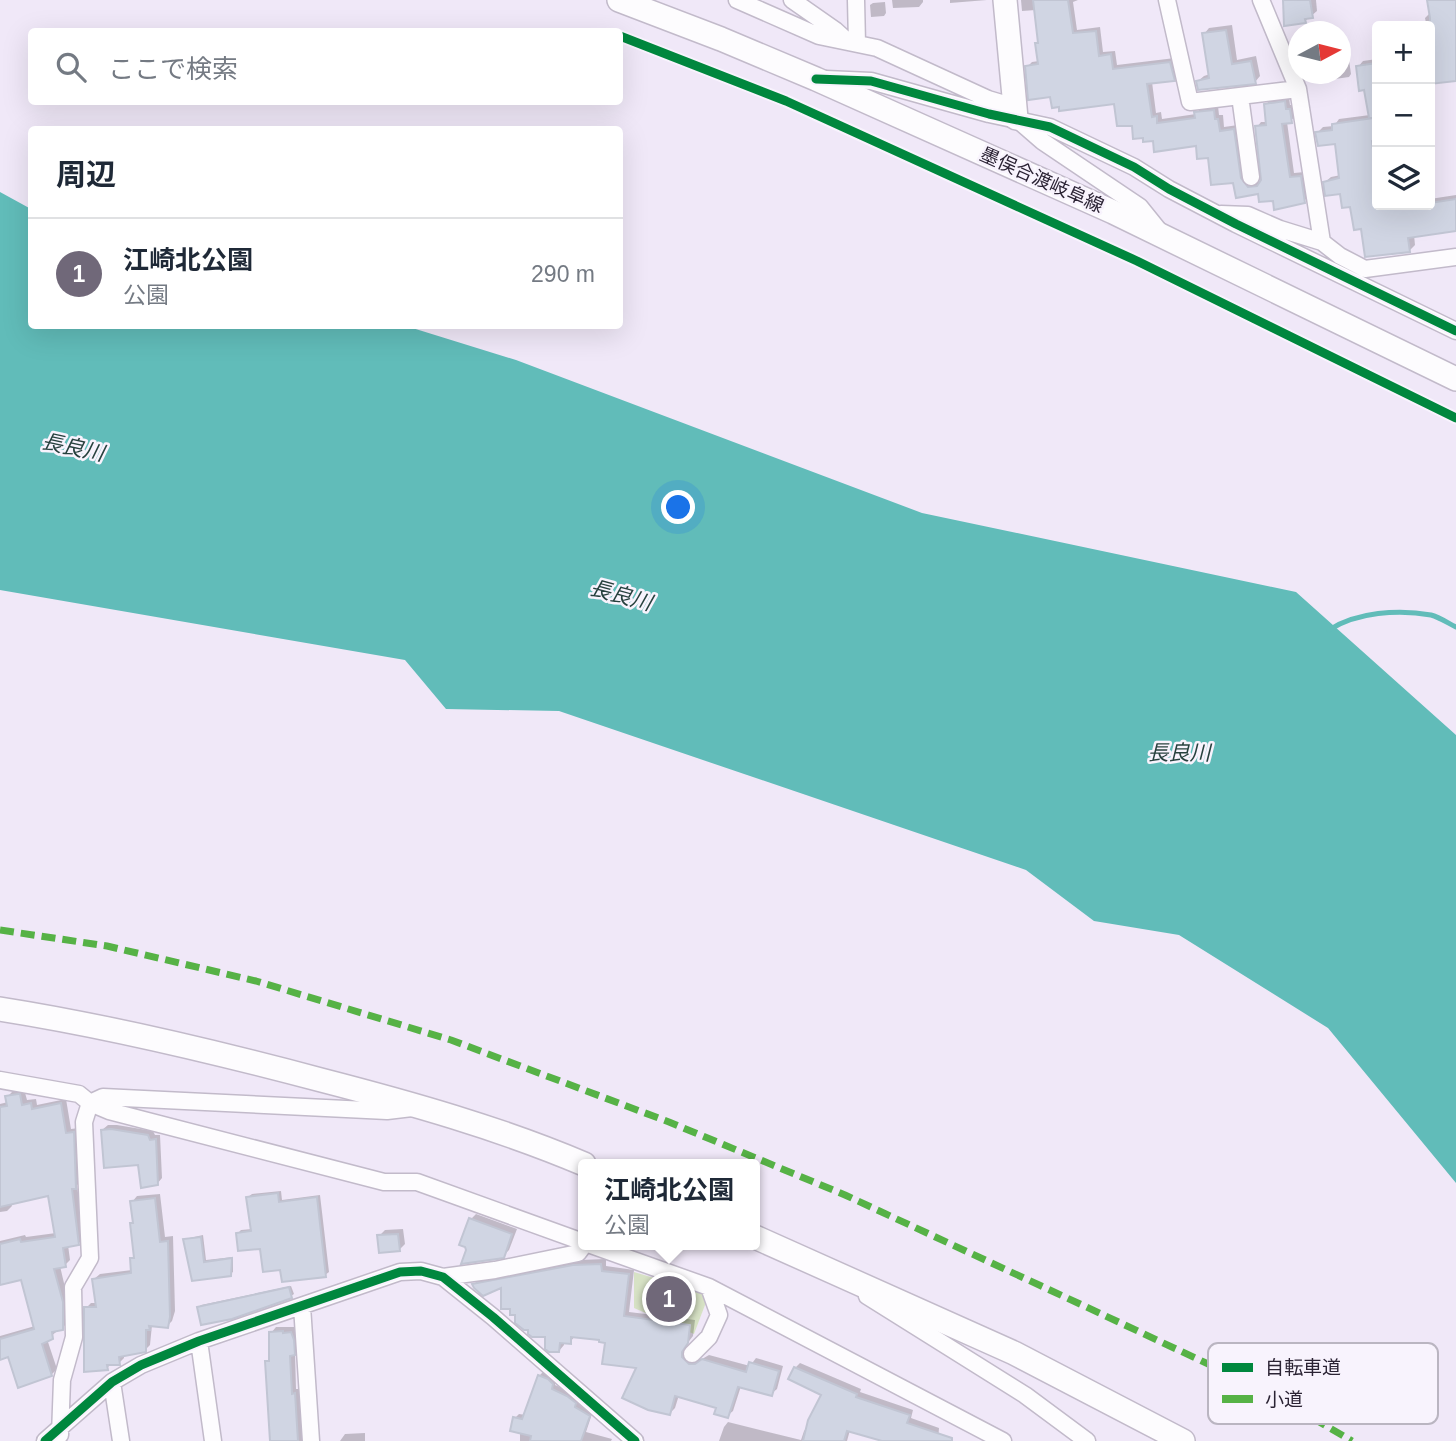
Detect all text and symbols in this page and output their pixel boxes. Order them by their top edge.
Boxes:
north arrow [1288,21,1351,84]
map controls [1372,21,1435,210]
button: + [1372,21,1435,84]
search box [28,28,623,105]
icon: search [52,48,90,86]
text: ここで検索 [108,54,238,84]
button: − [1372,84,1435,147]
street label: 墨俣合渡岐阜線 [977,143,1107,217]
button: layers [1372,147,1435,210]
text: 周辺 [56,158,116,191]
text: 江崎北公園 [123,245,253,275]
text: 1 [73,261,85,287]
text: 290 m [531,261,595,287]
text: 公園 [123,282,169,308]
water label: 長良川 [40,429,108,465]
your location [661,490,695,524]
water label: 長良川 [588,576,656,615]
water label: 長良川 [1148,741,1212,764]
popup [578,1159,760,1250]
text: 江崎北公園 [604,1175,734,1205]
text: 公園 [604,1212,650,1238]
pin: 1 [646,1273,692,1325]
legend [1208,1343,1438,1424]
text: 自転車道 [1265,1357,1341,1378]
text: 小道 [1265,1389,1303,1410]

